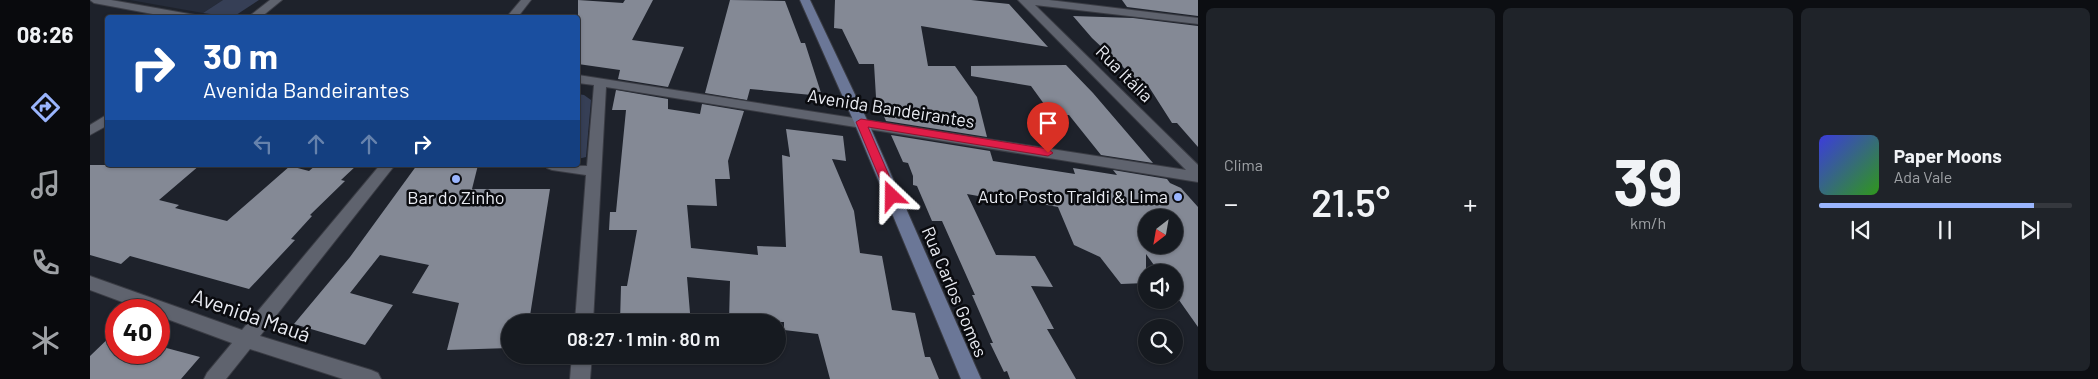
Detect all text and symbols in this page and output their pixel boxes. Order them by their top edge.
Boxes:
text: 08:26 [17,21,73,47]
text: 30 m [203,34,278,76]
icon: right [120,35,185,100]
street label: Rua Itália [1092,40,1158,106]
text: Avenida Bandeirantes [203,76,409,102]
street label: Avenida Bandeirantes [806,84,976,132]
icon: directions [28,90,63,125]
pin [1027,102,1069,153]
icon: arrive [1034,109,1062,137]
icon: left [249,130,277,158]
icon: ahead [302,130,330,158]
icon: ahead [355,130,383,158]
icon: right [408,130,436,158]
text: 39 [1613,141,1683,219]
text: Paper Moons [1894,144,2002,167]
text: Clima [1224,155,1263,174]
icon: music [28,167,63,202]
text: Ada Vale [1894,167,1952,186]
position arrow [865,169,917,221]
marker: Bar do Zinho [450,173,462,185]
text: 21.5° [1311,179,1390,225]
place label: Auto Posto Traldi & Lima [978,185,1168,207]
place label: Bar do Zinho [407,186,505,208]
text: − [1224,186,1238,220]
text: + [1463,186,1477,220]
marker: Auto Posto Traldi & Lima [1172,191,1184,203]
north arrow [1138,209,1182,254]
map controls [1138,209,1183,364]
text: km/h [1630,213,1666,232]
icon: previous [1847,216,1875,244]
icon: pause [1931,216,1959,244]
icon: next [2016,216,2044,244]
street label: Rua Carlos Gomes [917,223,992,360]
icon: phone [28,245,63,280]
button: sound [1138,264,1183,309]
street label: Avenida Mauá [189,283,314,347]
speed limit sign: 40 [105,299,170,364]
button: search [1138,319,1183,364]
icon: climate [28,323,63,358]
text: 08:27 · 1 min · 80 m [567,327,720,350]

